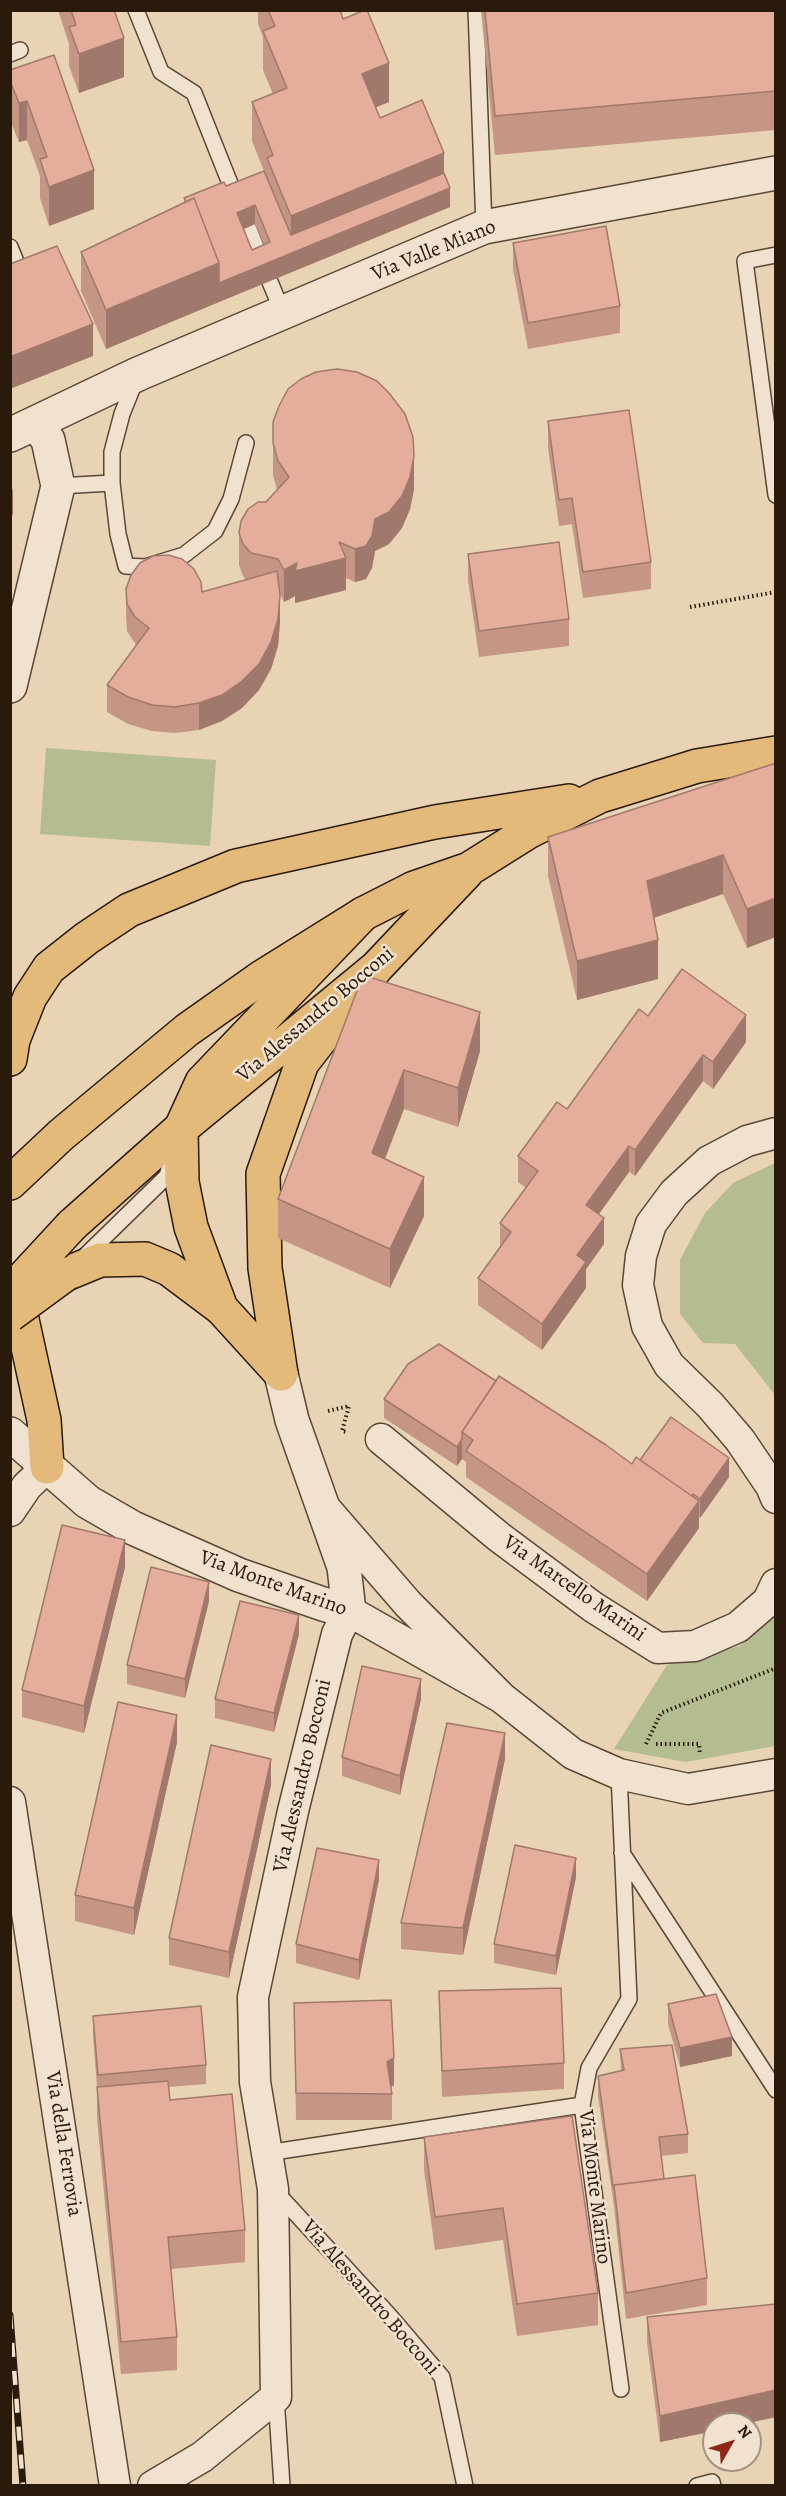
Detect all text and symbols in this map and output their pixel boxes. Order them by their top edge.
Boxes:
street label: Via Valle Miano [368,215,500,287]
street label: Via Alessandro Bocconi [232,942,400,1088]
street label: Via Marcello Marini [498,1530,650,1648]
street label: Via Monte Marino [196,1546,350,1622]
street label: Via Alessandro Bocconi [268,1677,338,1875]
street label: Via della Ferrovia [39,2069,87,2219]
street label: Via Monte Marino [572,2109,616,2265]
street label: Via Alessandro Bocconi [296,2215,444,2381]
north arrow [702,2412,762,2472]
text: N [732,2420,757,2443]

